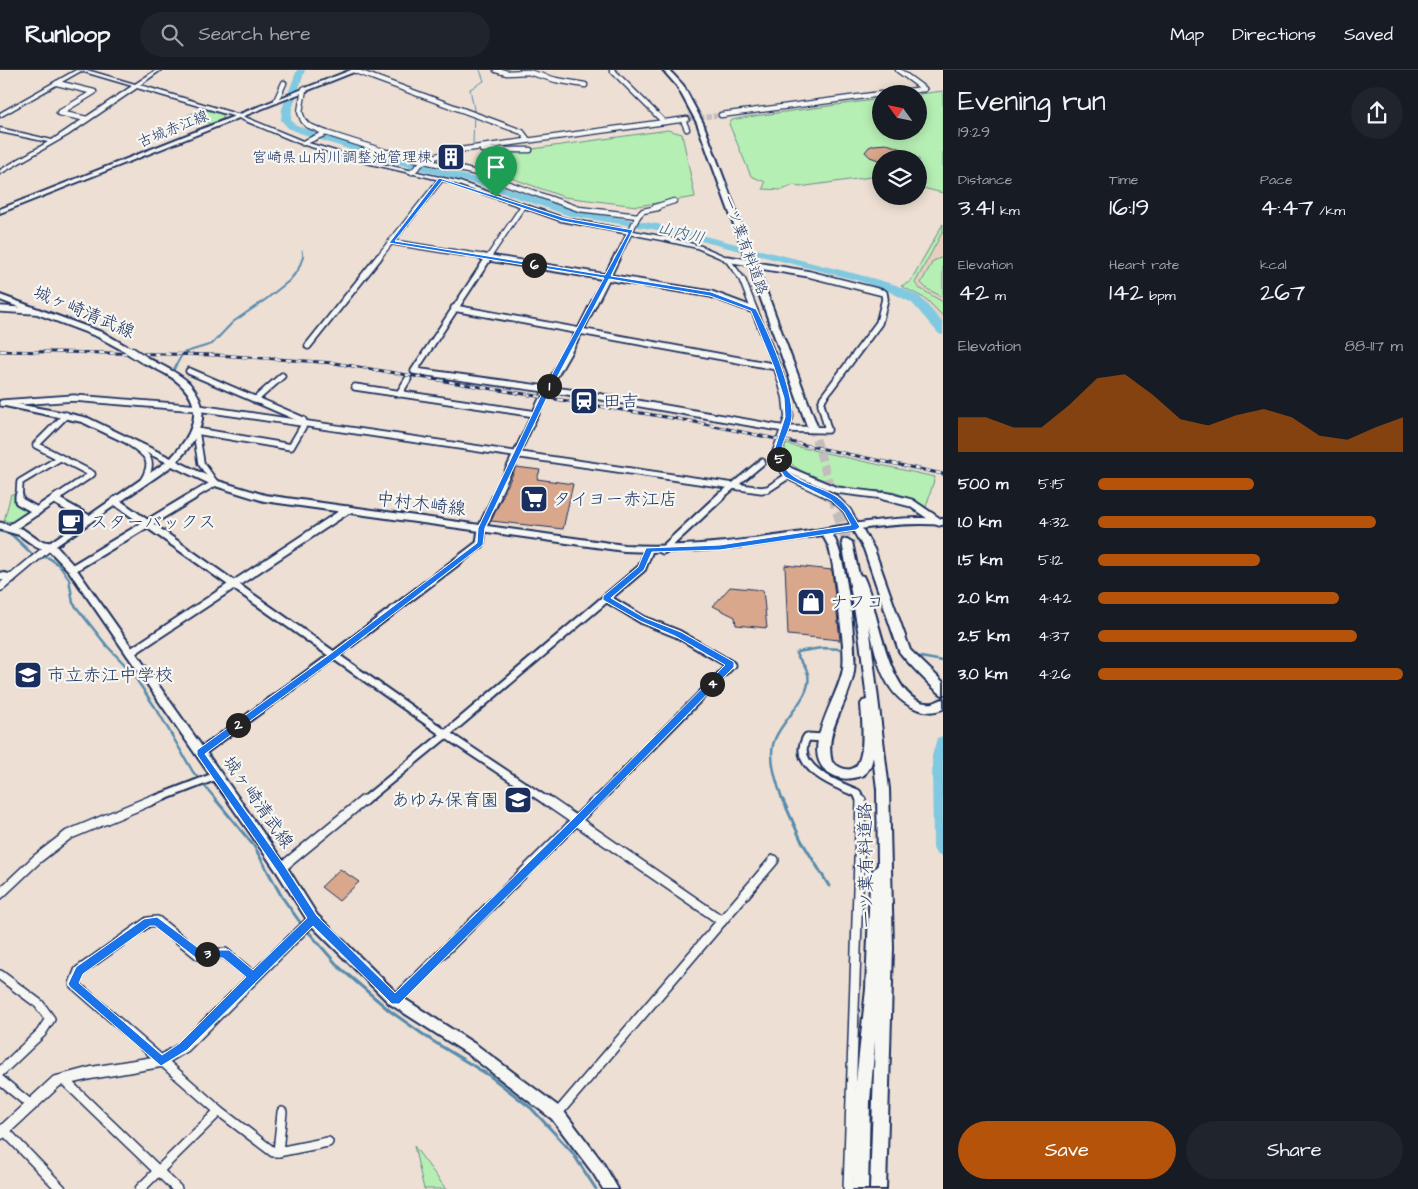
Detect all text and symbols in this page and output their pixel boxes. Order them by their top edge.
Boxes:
search box [140,12,490,57]
text: Runloop [25,18,110,52]
icon: search [158,21,186,49]
text: Search here [198,21,311,48]
text: Map [1170,22,1204,47]
text: Directions [1232,22,1316,47]
text: Saved [1344,22,1393,47]
text: Evening run [958,82,1106,121]
north arrow [872,85,928,140]
map controls [872,85,927,205]
button: share [1351,87,1403,139]
street label: 古城赤江線 [134,105,212,153]
text: 19:29 [958,121,990,143]
building icon: 宮崎県山内川調整池管理棟 [436,142,466,172]
pin [475,146,517,197]
place label: 宮崎県山内川調整池管理棟 [252,147,432,168]
button: layers [872,150,927,205]
icon: arrive [482,153,510,181]
text: Distance [958,170,1012,190]
text: Time [1109,170,1138,190]
text: Pace [1260,170,1292,190]
text: 3.41 [958,190,994,225]
text: 16:19 [1109,190,1149,225]
text: 4:47 [1260,190,1314,225]
street label: 一ツ葉有料道路 [717,192,773,298]
text: km [994,201,1020,221]
text: /km [1314,201,1345,221]
water label: 山内川 [655,217,707,249]
pin: 6 [522,252,546,278]
text: 6 [530,255,539,275]
text: Elevation [958,255,1013,275]
text: Heart rate [1109,255,1179,275]
text: kcal [1260,255,1287,275]
text: 42 [958,275,989,310]
text: 142 [1109,275,1144,310]
text: 267 [1260,275,1305,310]
street label: 城ヶ崎清武線 [29,279,139,345]
text: m [989,286,1006,306]
text: bpm [1144,286,1176,306]
text: Elevation [958,335,1021,357]
text: 88–117 m [1344,335,1403,357]
pin: 1 [536,374,562,398]
text: 1 [549,376,550,396]
station icon: 田吉 [569,386,599,416]
place label: 田吉 [603,389,639,414]
pin: 5 [766,446,792,472]
text: 5 [775,449,784,469]
text: 500 m [958,473,1008,495]
text: 5:15 [1038,473,1065,495]
supermarket icon: タイヨー赤江店 [519,484,549,514]
street label: 中村木崎線 [375,486,467,522]
place label: タイヨー赤江店 [553,487,677,512]
cafe icon: スターバックス [56,507,86,537]
place label: スターバックス [90,510,216,535]
text: 1.0 km [958,511,1001,533]
text: 4:32 [1038,511,1069,533]
text: 1.5 km [958,549,1002,571]
text: 5:12 [1038,549,1063,571]
shop icon: ナフコ [796,587,826,617]
text: 2.0 km [958,587,1008,609]
text: 4:42 [1038,587,1072,609]
place label: ナフコ [830,590,884,615]
text: 2.5 km [958,625,1009,647]
text: 4:37 [1038,625,1070,647]
school or university icon: 市立赤江中学校 [13,660,43,690]
place label: 市立赤江中学校 [47,663,173,688]
text: 3.0 km [958,663,1007,685]
text: 4:26 [1038,663,1071,685]
pin: 4 [700,672,724,696]
text: 4 [708,674,717,694]
pin: 2 [226,712,250,738]
text: 2 [234,715,243,735]
street label: 城ヶ崎清武線 [217,751,299,853]
school or university icon: あゆみ保育園 [503,785,533,815]
place label: あゆみ保育園 [392,788,499,813]
street label: 一ツ葉有料道路 [852,802,880,928]
pin: 3 [194,942,220,966]
text: 3 [204,944,211,964]
button: Save [958,1121,1176,1179]
button: Share [1186,1121,1403,1179]

